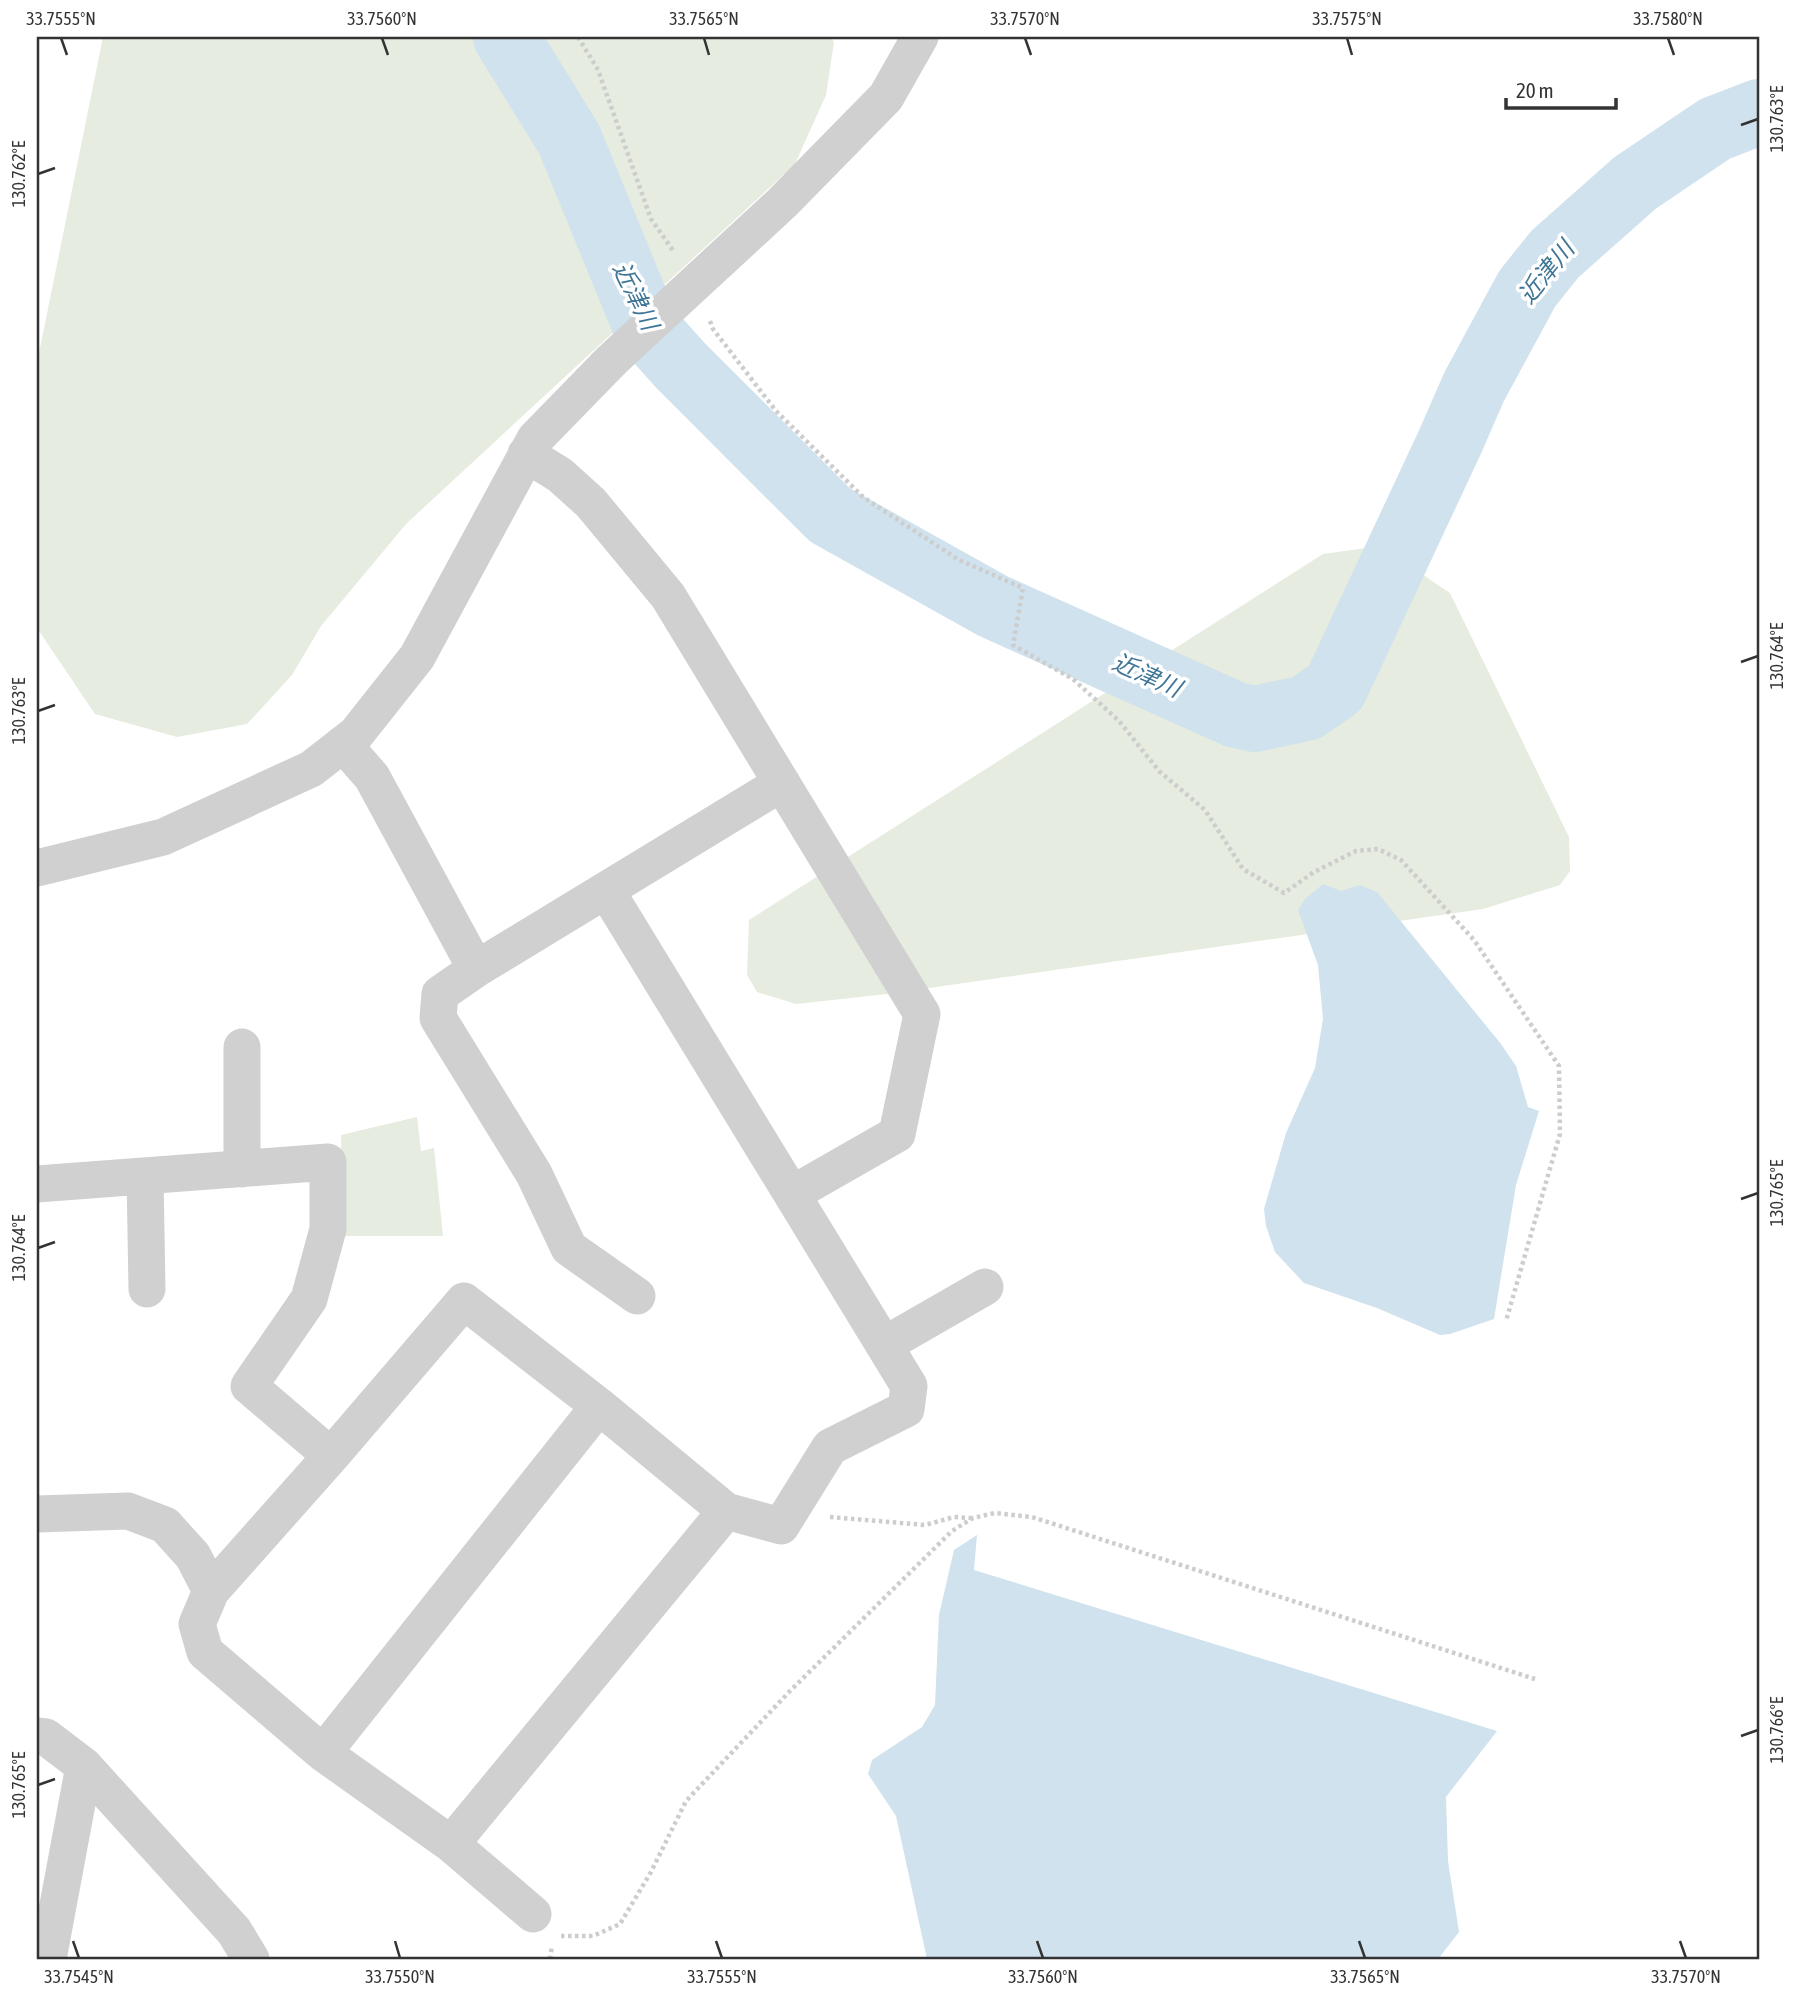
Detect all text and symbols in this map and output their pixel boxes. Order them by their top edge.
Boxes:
text: 33.7555°N [26,8,96,29]
text: 33.7560°N [347,8,417,29]
text: 33.7565°N [669,8,739,29]
text: 33.7570°N [990,8,1060,29]
text: 33.7575°N [1312,8,1382,29]
text: 33.7580°N [1633,8,1703,29]
scale bar [1506,66,1616,110]
text: 20 m [1516,78,1554,102]
text: 130.763°E [1766,85,1787,152]
text: 130.762°E [8,140,29,207]
water label: 近津川 [1513,233,1581,308]
water label: 近津川 [608,258,665,337]
text: 130.764°E [1766,622,1787,689]
water label: 近津川 [1109,648,1188,703]
text: 130.763°E [8,677,29,744]
text: 130.765°E [1766,1159,1787,1226]
text: 130.764°E [8,1214,29,1281]
text: 130.766°E [1766,1696,1787,1763]
text: 130.765°E [8,1751,29,1818]
text: 33.7545°N [44,1966,114,1987]
text: 33.7550°N [365,1966,435,1987]
text: 33.7555°N [687,1966,757,1987]
text: 33.7560°N [1008,1966,1078,1987]
text: 33.7565°N [1330,1966,1400,1987]
text: 33.7570°N [1651,1966,1721,1987]

